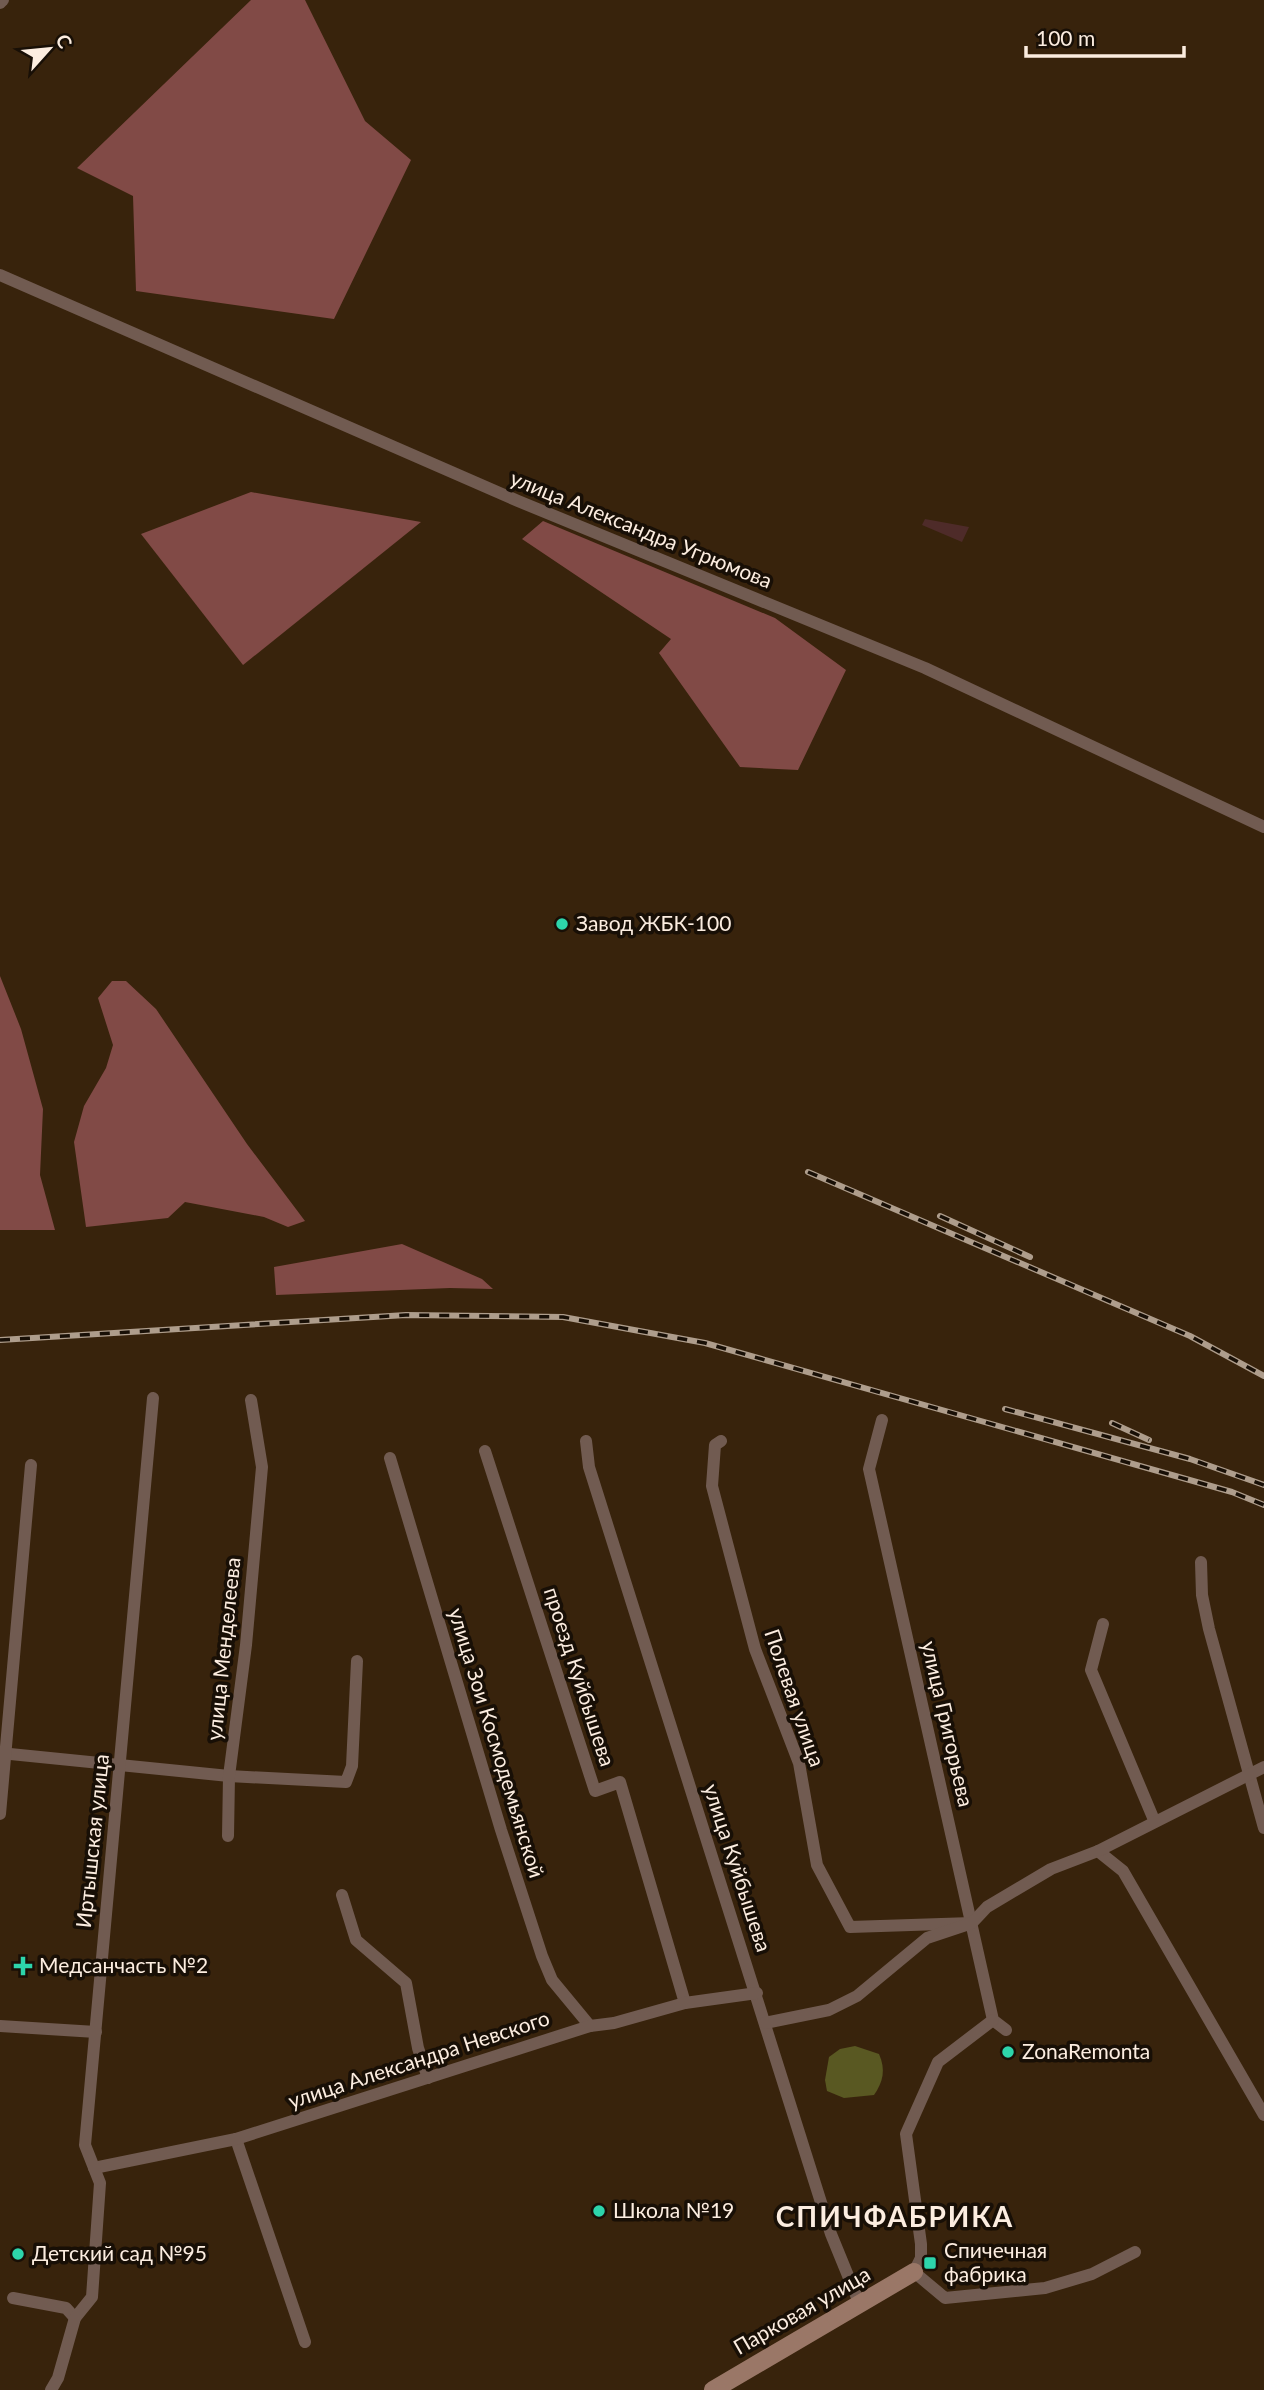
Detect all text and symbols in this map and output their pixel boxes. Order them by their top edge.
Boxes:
north arrow [14,14,84,84]
scale bar [1026,14,1184,58]
text: 100 m [1036,25,1095,50]
text: С [51,30,78,52]
street label: улица Александра Угрюмова [507,465,776,593]
place label: Завод ЖБК-100 [576,910,731,935]
marker: Завод ЖБК-100 [554,916,570,932]
street label: улица Менделеева [200,1556,245,1742]
street label: проезд Куйбышева [540,1584,621,1769]
street label: улица Зои Космодемьянской [444,1605,550,1881]
street label: Полевая улица [760,1625,831,1770]
street label: улица Григорьева [917,1638,980,1809]
street label: Иртышская улица [70,1753,113,1929]
street label: улица Куйбышева [699,1780,777,1955]
place label: Медсанчасть №2 [39,1952,208,1977]
marker: Медсанчасть №2 [13,1956,33,1976]
street label: улица Александра Невского [285,2004,553,2113]
place label: ZonaRemonta [1022,2038,1150,2063]
marker: ZonaRemonta [1000,2044,1016,2060]
place label: Школа №19 [613,2197,734,2222]
district label: СПИЧФАБРИКА [776,2199,1014,2233]
marker: Школа №19 [591,2203,607,2219]
place label: Спичечная фабрика [944,2237,1047,2286]
place label: Детский сад №95 [32,2240,207,2265]
marker: Детский сад №95 [10,2246,26,2262]
marker: Спичечная фабрика [922,2255,938,2271]
street label: Парковая улица [728,2260,874,2359]

